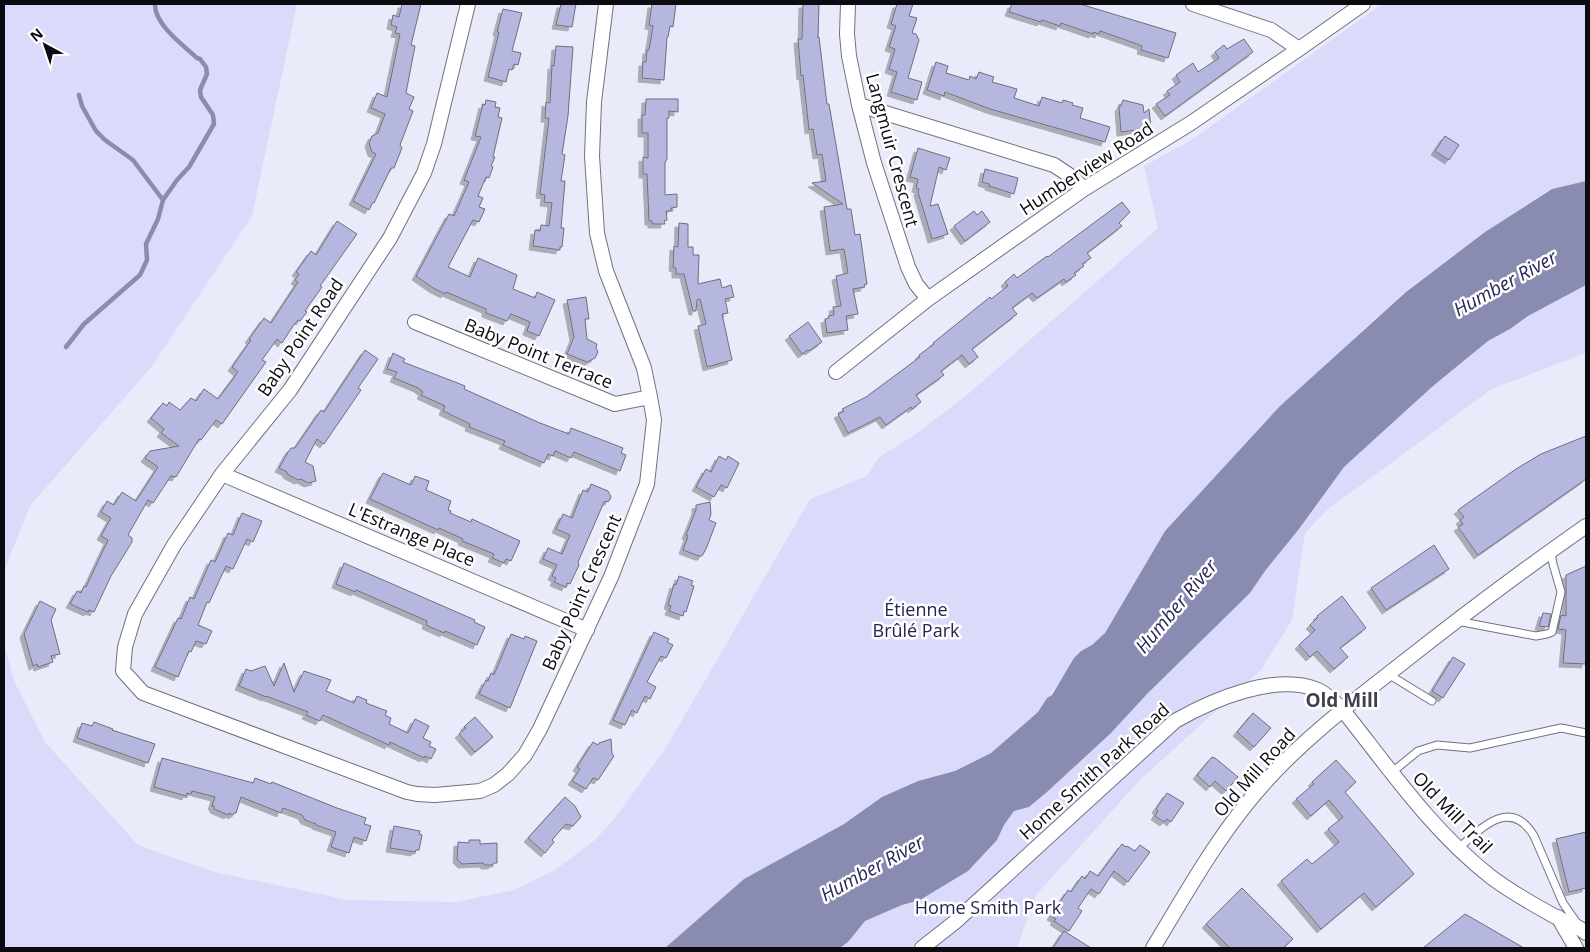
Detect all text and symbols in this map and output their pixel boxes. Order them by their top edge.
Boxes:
north arrow [20,20,70,70]
text: N [26,24,47,46]
street label: Langmuir Crescent [861,71,925,229]
street label: Humberview Road [1015,116,1157,220]
water label: Humber River [1449,243,1563,322]
street label: Baby Point Road [252,273,348,401]
street label: Baby Point Terrace [461,312,617,394]
street label: L'Estrange Place [345,497,479,571]
street label: Baby Point Crescent [536,510,626,674]
water label: Humber River [1129,553,1224,658]
park label: Étienne Brûlé Park [873,597,960,642]
district label: Old Mill [1305,687,1379,713]
street label: Home Smith Park Road [1014,697,1174,845]
street label: Old Mill Road [1208,722,1300,822]
street label: Old Mill Trail [1408,766,1498,858]
water label: Humber River [816,828,930,907]
park label: Home Smith Park [915,895,1062,919]

